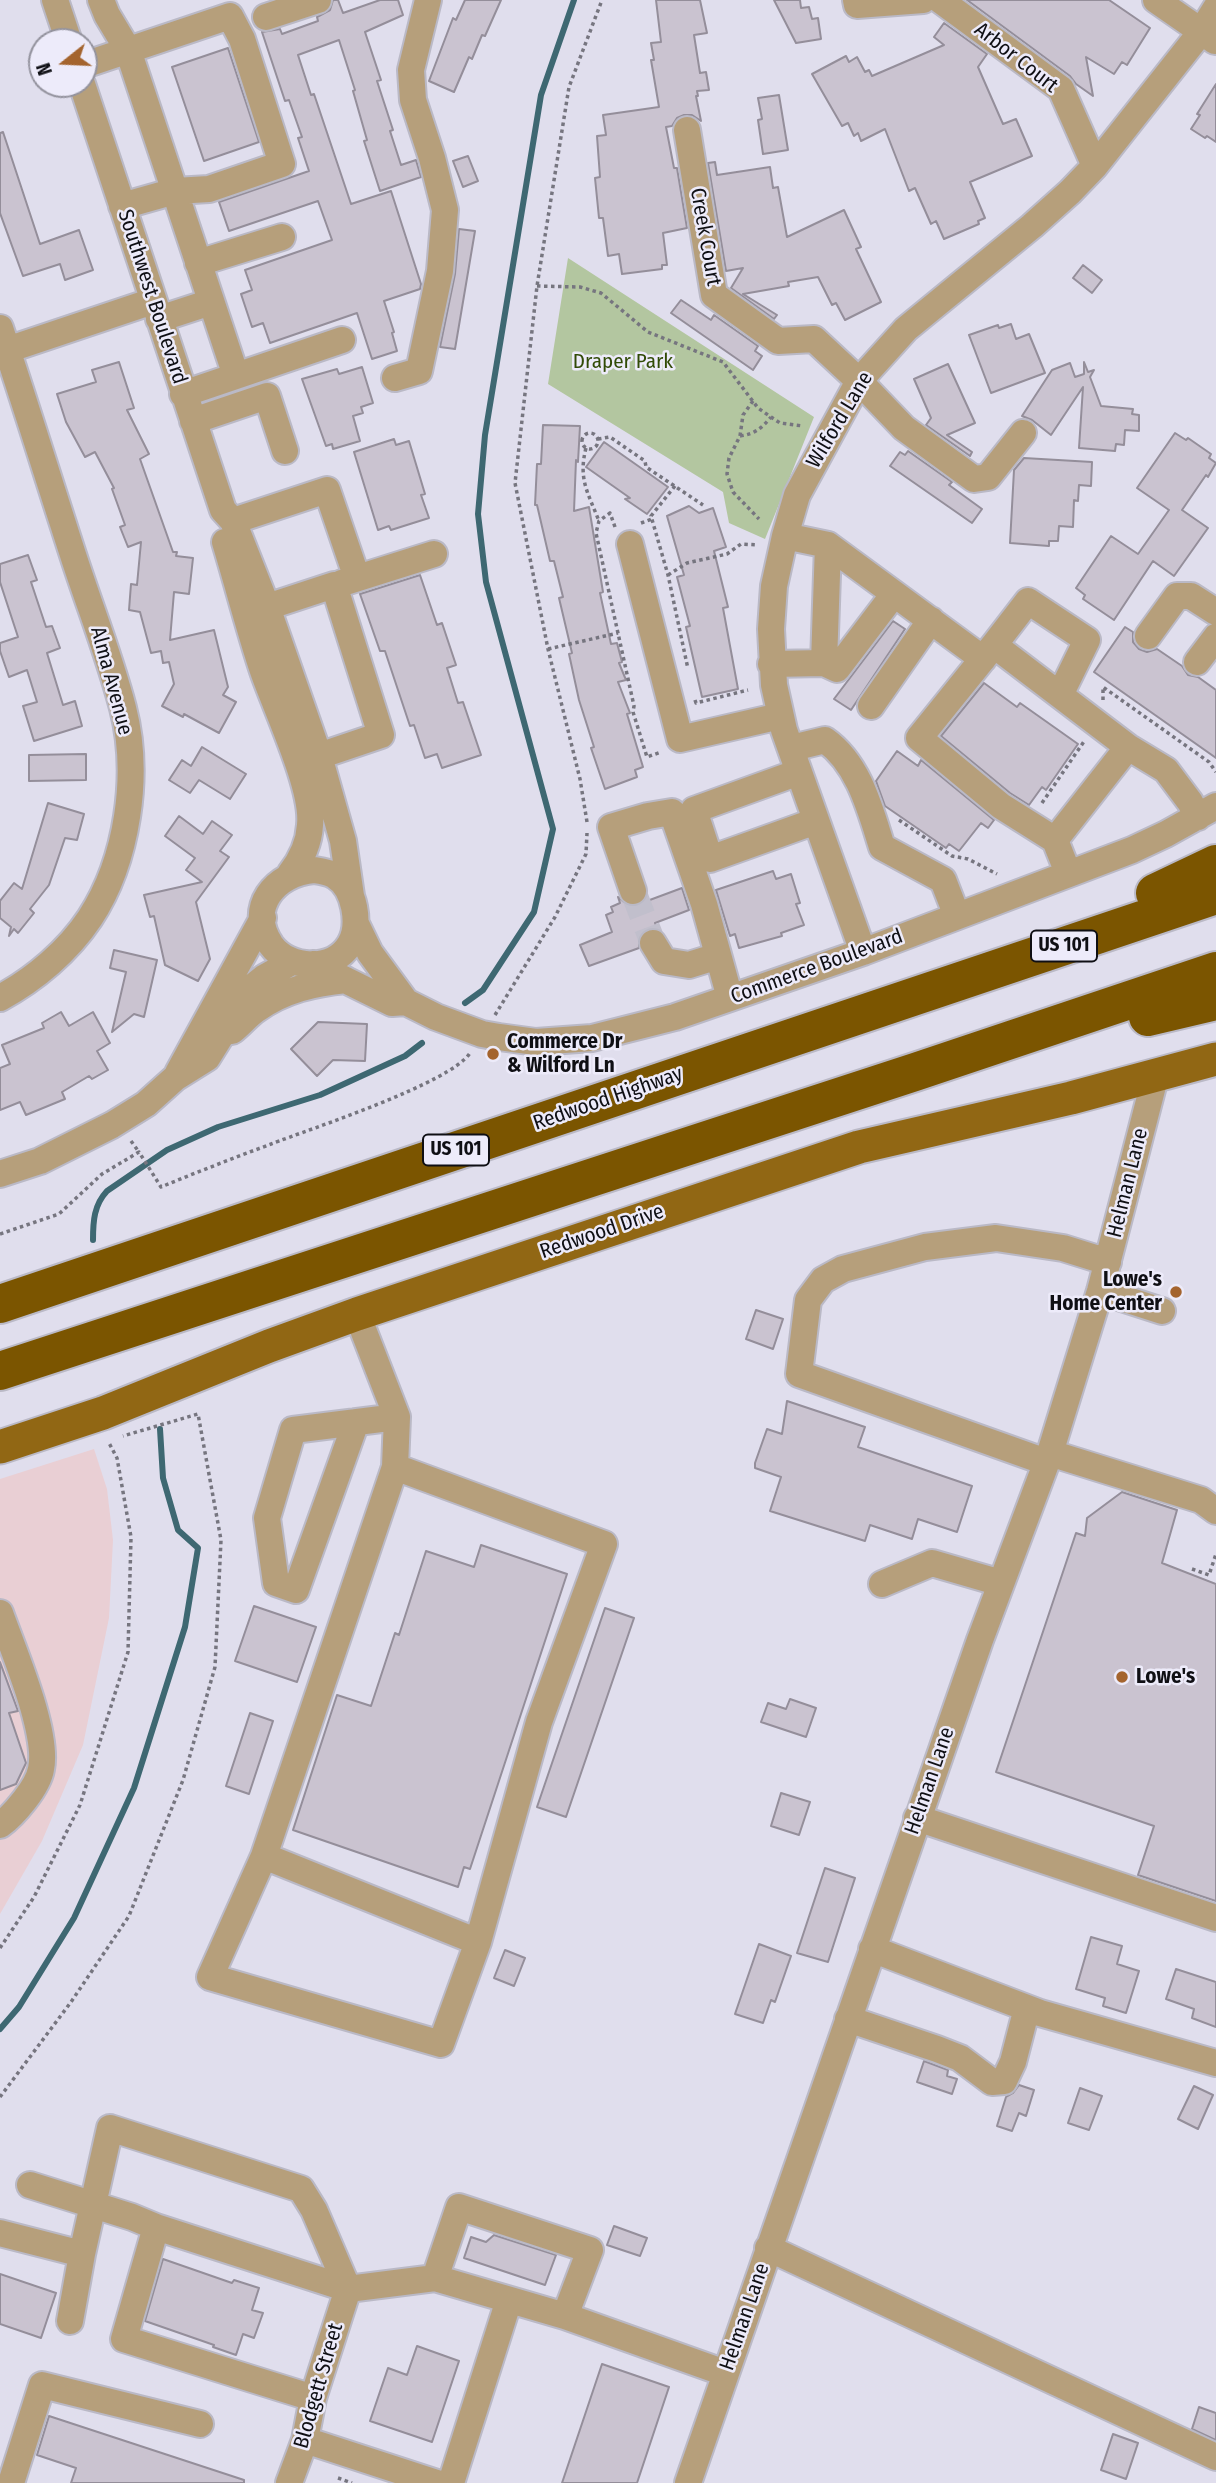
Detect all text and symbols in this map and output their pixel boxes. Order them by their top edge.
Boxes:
street label: Arbor Court [969,17,1063,99]
north arrow [28,28,98,98]
text: N [32,60,57,78]
street label: Creek Court [684,186,726,288]
street label: Southwest Boulevard [112,207,192,387]
park label: Draper Park [573,349,673,375]
street label: Wilford Lane [801,367,879,473]
street label: Alma Avenue [84,624,138,738]
street label: Commerce Boulevard [728,924,906,1010]
road number: US 101 [1031,930,1097,962]
place label: Commerce Dr & Wilford Ln [507,1029,623,1079]
marker: Commerce Dr & Wilford Ln [485,1046,501,1062]
street label: Redwood Highway [530,1062,686,1136]
street label: Helman Lane [1102,1126,1154,1240]
road number: US 101 [423,1134,489,1166]
street label: Redwood Drive [537,1199,667,1265]
place label: Lowe's Home Center [1050,1267,1162,1317]
marker: Lowe's Home Center [1168,1284,1184,1300]
place label: Lowe's [1136,1664,1195,1690]
marker: Lowe's [1114,1669,1130,1685]
street label: Helman Lane [900,1724,960,1838]
street label: Helman Lane [715,2260,775,2374]
street label: Blodgett Street [289,2320,349,2452]

